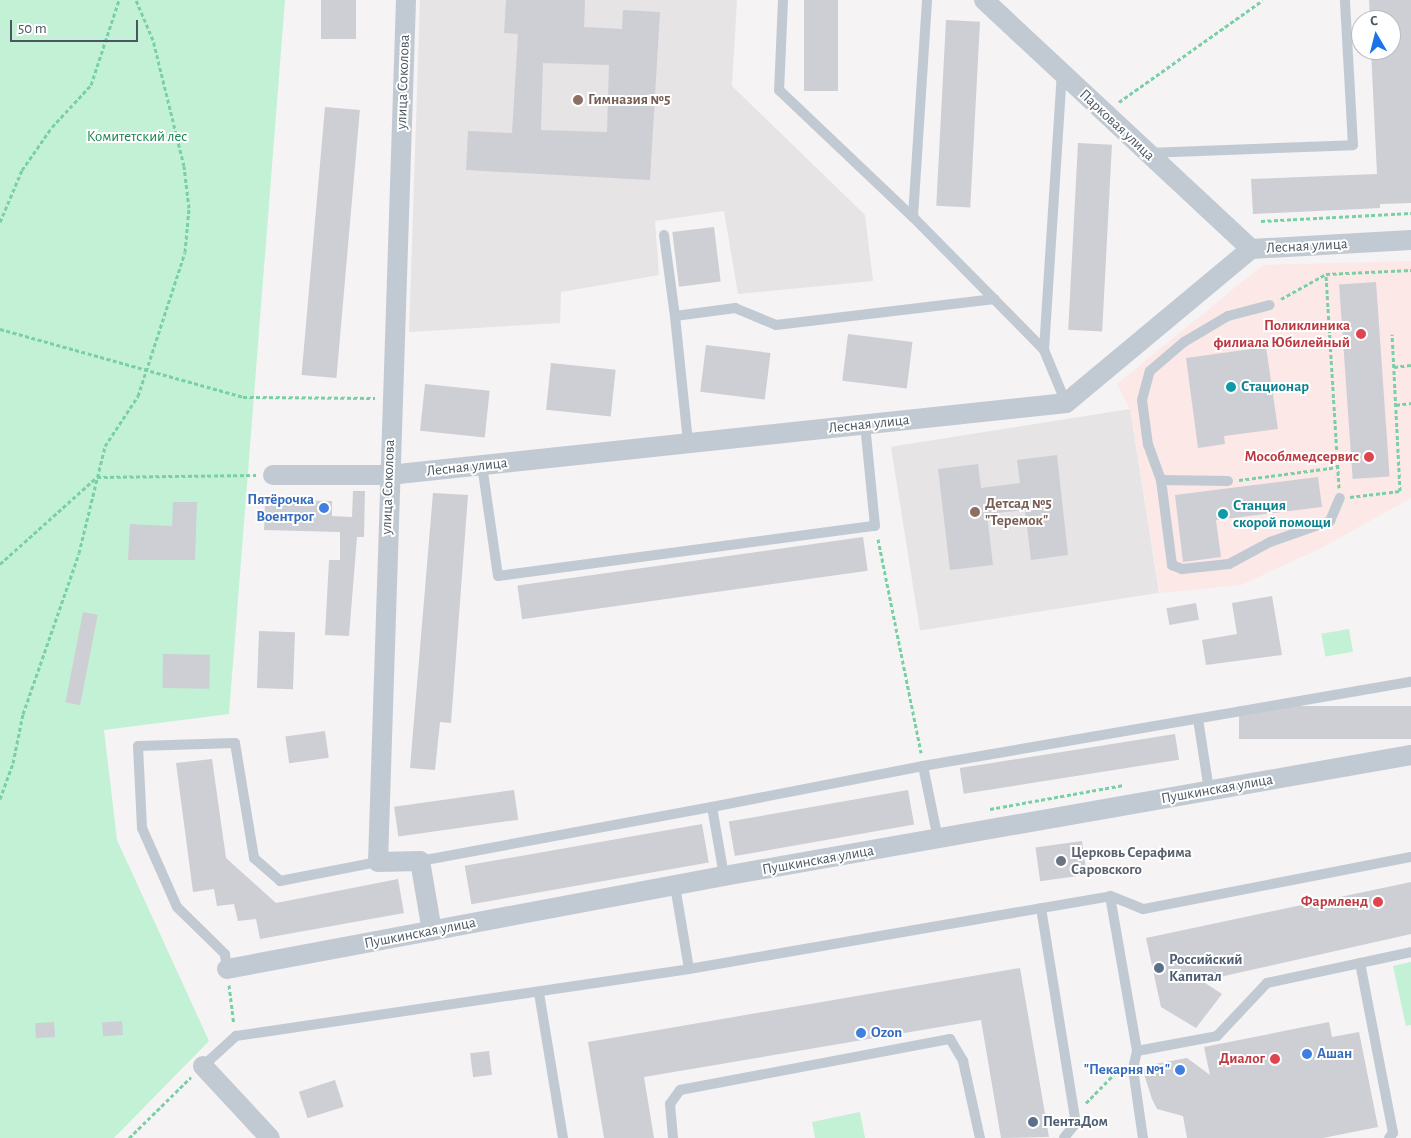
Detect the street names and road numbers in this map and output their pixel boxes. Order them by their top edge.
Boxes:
street label: улица Соколова [392,34,414,130]
street label: Парковая улица [1076,85,1158,165]
street label: Лесная улица [1266,235,1348,257]
street label: Лесная улица [828,411,910,437]
street label: улица Соколова [377,439,399,535]
street label: Лесная улица [426,454,508,480]
street label: Пушкинская улица [1160,770,1274,808]
street label: Пушкинская улица [761,841,875,879]
street label: Пушкинская улица [363,913,477,953]

